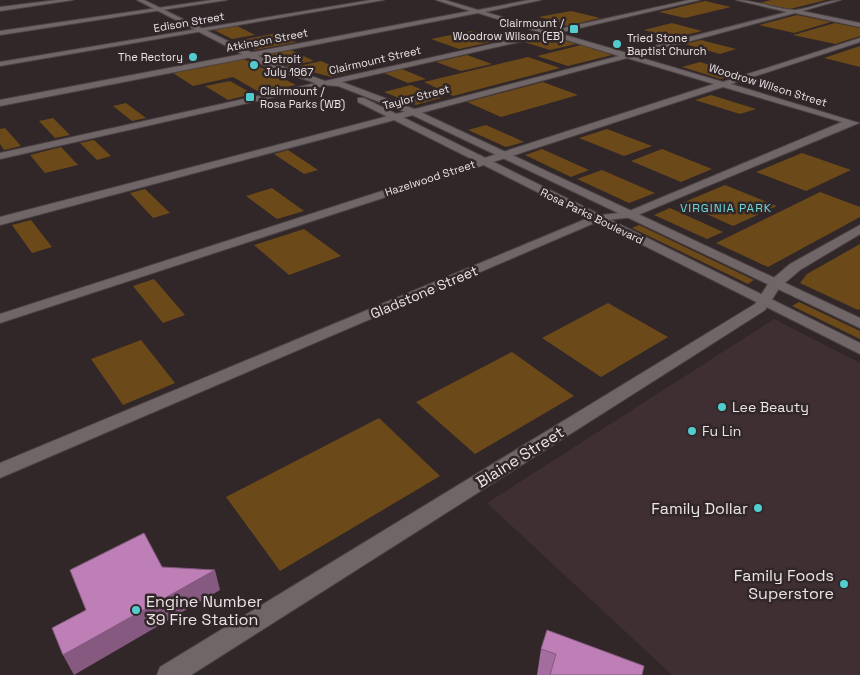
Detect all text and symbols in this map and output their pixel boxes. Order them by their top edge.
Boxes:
street label: Edison Street [152,9,226,35]
place label: Clairmount / Woodrow Wilson (EB) [453,16,565,43]
marker: Clairmount / Woodrow Wilson (EB) [568,23,580,35]
street label: Atkinson Street [225,25,309,55]
place label: Tried Stone Baptist Church [627,31,707,58]
marker: Tried Stone Baptist Church [611,38,623,50]
street label: Clairmount Street [328,43,422,77]
place label: The Rectory [118,50,183,64]
marker: The Rectory [187,51,199,63]
place label: Detroit July 1967 [264,52,313,79]
marker: Detroit July 1967 [248,59,260,71]
street label: Woodrow Wilson Street [707,60,829,110]
street label: Taylor Street [381,81,451,113]
place label: Clairmount / Rosa Parks (WB) [260,84,345,111]
marker: Clairmount / Rosa Parks (WB) [244,91,256,103]
street label: Hazelwood Street [383,157,477,199]
street label: Rosa Parks Boulevard [538,185,646,247]
district label: VIRGINIA PARK [680,200,772,216]
street label: Gladstone Street [368,261,480,323]
place label: Lee Beauty [732,398,809,416]
marker: Lee Beauty [716,401,728,413]
street label: Blaine Street [472,422,568,492]
place label: Fu Lin [702,422,741,440]
marker: Fu Lin [686,425,698,437]
place label: Family Dollar [651,498,748,519]
marker: Family Dollar [752,502,764,514]
place label: Family Foods Superstore [734,565,834,604]
marker: Family Foods Superstore [838,578,850,590]
place label: Engine Number 39 Fire Station [146,591,262,630]
marker: Engine Number 39 Fire Station [130,604,142,616]

